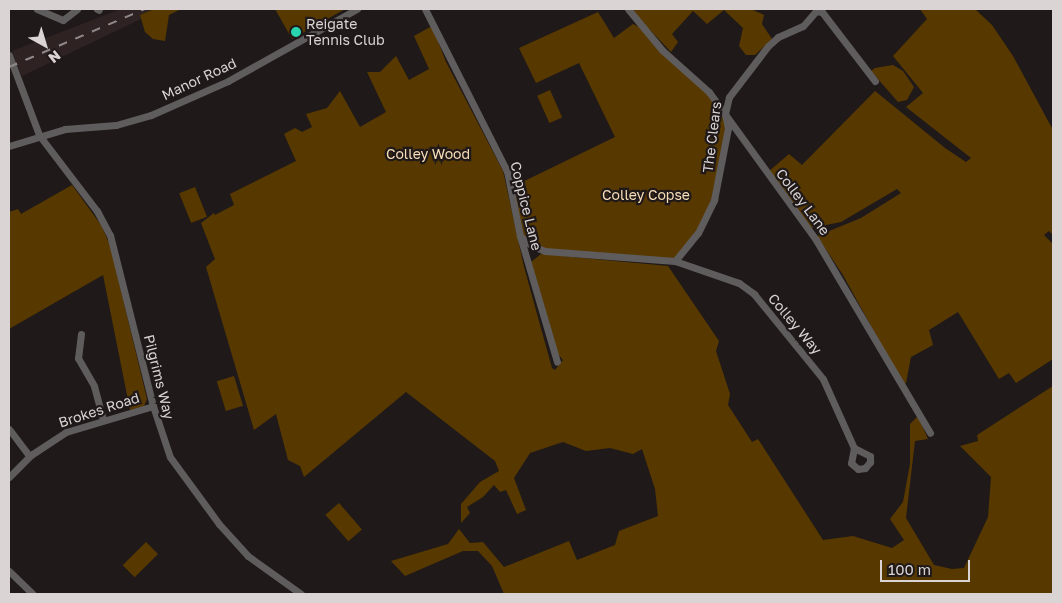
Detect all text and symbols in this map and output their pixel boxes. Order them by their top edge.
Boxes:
place label: Reigate Tennis Club [306,16,385,48]
north arrow [20,20,70,70]
marker: Reigate Tennis Club [290,26,302,38]
text: N [45,47,64,67]
street label: Manor Road [159,54,239,104]
street label: The Clears [699,100,725,174]
park label: Colley Wood [386,146,470,162]
street label: Coppice Lane [507,160,545,252]
street label: Colley Lane [773,166,833,238]
park label: Colley Copse [602,187,690,203]
street label: Colley Way [765,290,825,358]
street label: Pilgrims Way [140,333,178,421]
street label: Brokes Road [56,389,142,431]
scale bar [882,550,972,582]
text: 100 m [888,560,931,578]

